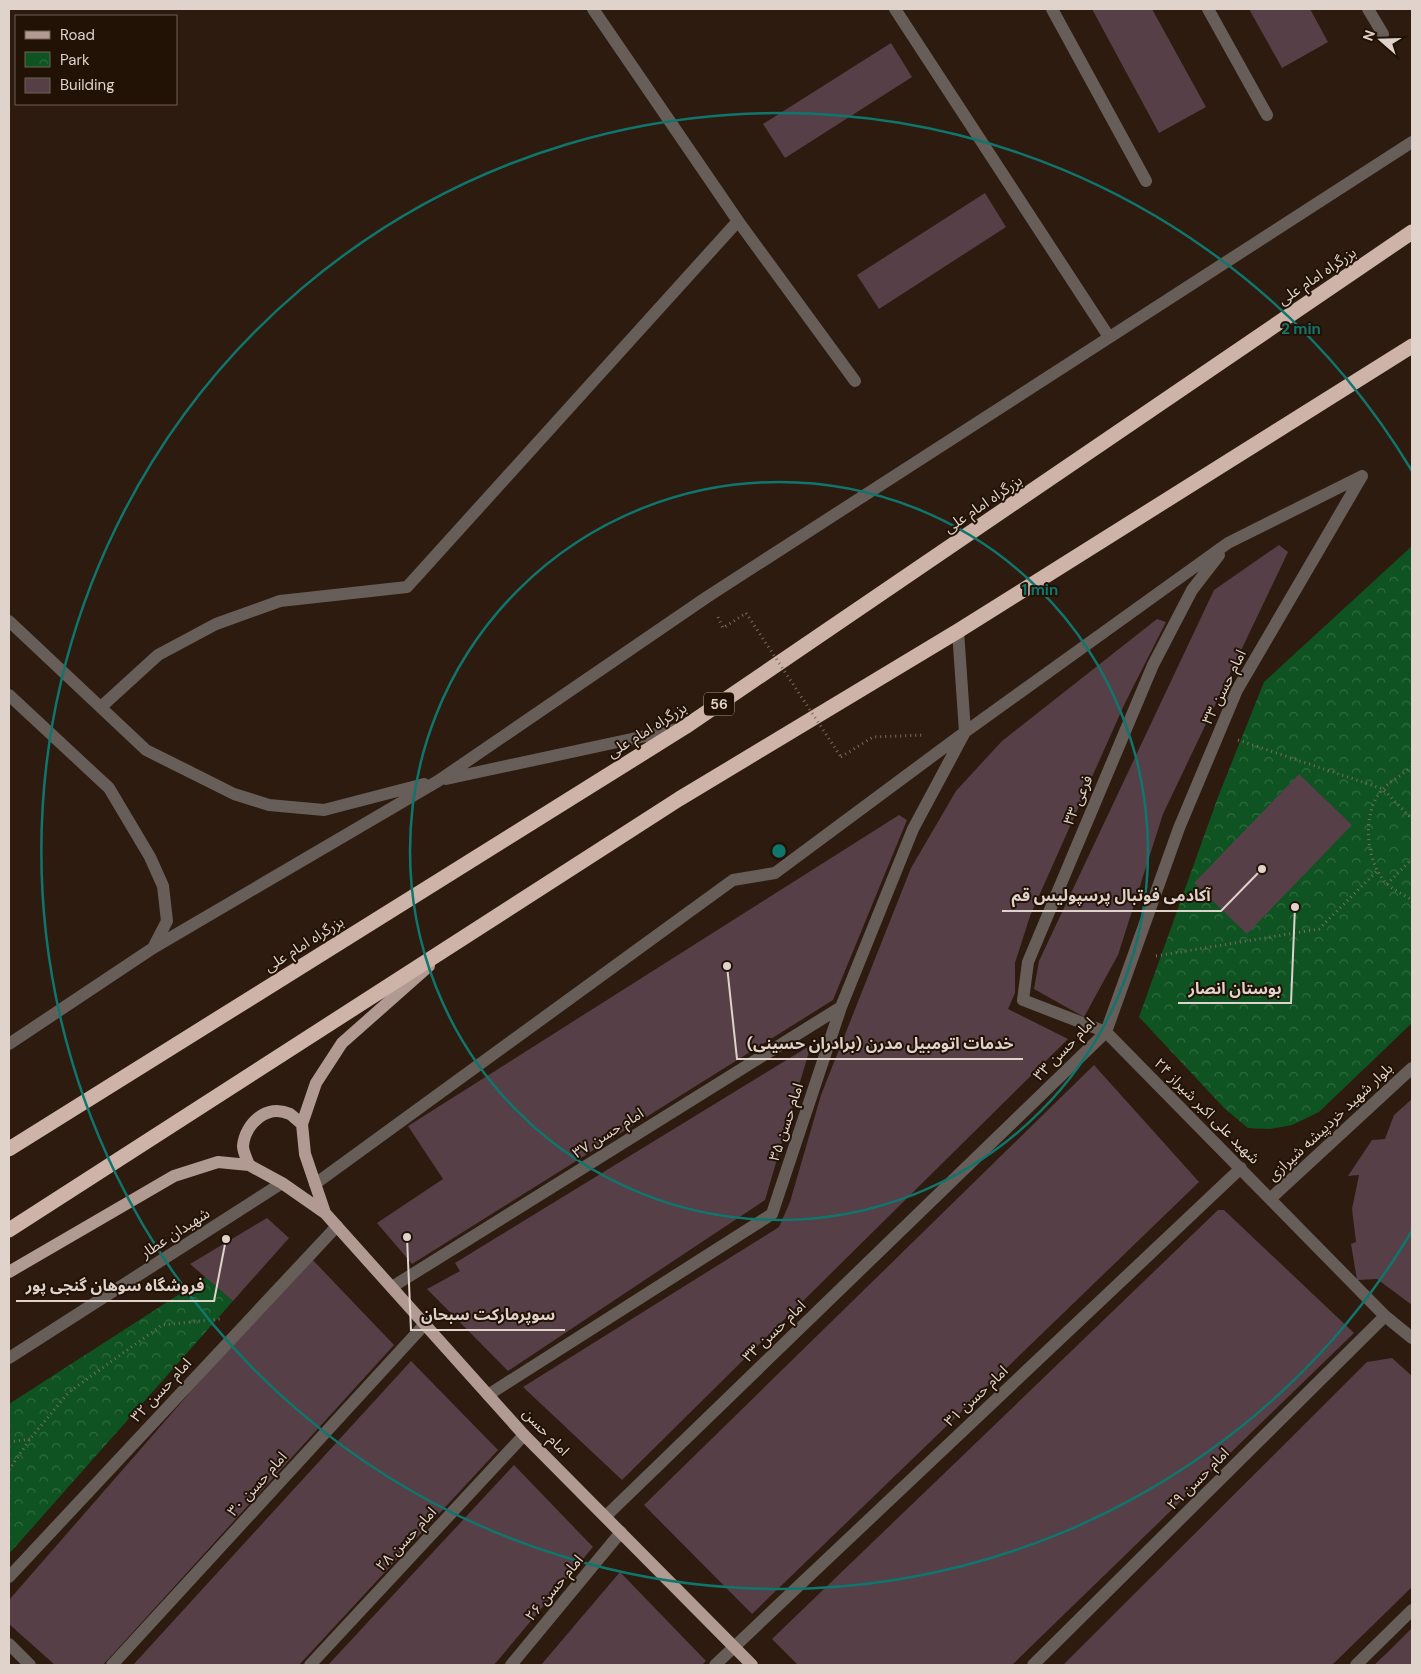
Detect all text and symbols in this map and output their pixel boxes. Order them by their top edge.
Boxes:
legend [15,15,178,105]
north arrow [1356,15,1406,65]
text: Road [60,25,95,45]
text: N [1359,28,1379,43]
text: Park [60,50,90,70]
text: Building [60,75,115,95]
street label: بزرگراه امام علی [1274,242,1361,310]
text: 2 min [1281,319,1321,339]
street label: بزرگراه امام علی [940,470,1027,538]
text: 1 min [1022,580,1058,600]
street label: امام حسن ۳۳ [1197,646,1252,728]
road number: 56 [704,692,734,716]
street label: بزرگراه امام علی [603,698,691,763]
street label: فرعی ۳۳ [1059,772,1097,828]
centre of rings [770,842,788,860]
callout: آکادمی فوتبال پرسپولیس قم [1002,880,1221,911]
text: آکادمی فوتبال پرسپولیس قم [1011,885,1211,908]
street label: بزرگراه امام علی [260,912,348,977]
callout: بوستان انصار [1178,972,1291,1003]
text: بوستان انصار [1187,978,1282,999]
street label: امام حسن ۳۳ [1029,1013,1100,1086]
callout: خدمات اتومبیل مدرن (برادران حسینی) [737,1028,1023,1059]
text: خدمات اتومبیل مدرن (برادران حسینی) [747,1033,1013,1054]
street label: شهید علی اکبر شیراز ۲۴ [1150,1054,1264,1168]
street label: بلوار شهید خردپیشه شیرازی [1263,1059,1397,1186]
street label: امام حسن ۳۵ [764,1081,809,1164]
street label: امام حسن ۳۷ [568,1103,648,1164]
street label: شهیدان عطار [136,1203,214,1263]
callout: فروشگاه سوهان گنجی پور [16,1270,214,1301]
text: فروشگاه سوهان گنجی پور [25,1275,204,1296]
street label: امام حسن ۳۳ [738,1296,811,1367]
callout: سوپرمارکت سبحان [411,1299,565,1330]
text: سوپرمارکت سبحان [421,1304,555,1325]
street label: امام حسن ۳۲ [126,1354,197,1427]
street label: امام حسن ۳۱ [940,1361,1013,1432]
street label: امام حسن [517,1404,574,1461]
street label: امام حسن ۲۹ [1162,1443,1234,1515]
street label: امام حسن ۳۰ [223,1447,292,1521]
street label: امام حسن ۲۸ [371,1503,442,1576]
street label: امام حسن ۲۶ [520,1551,588,1626]

